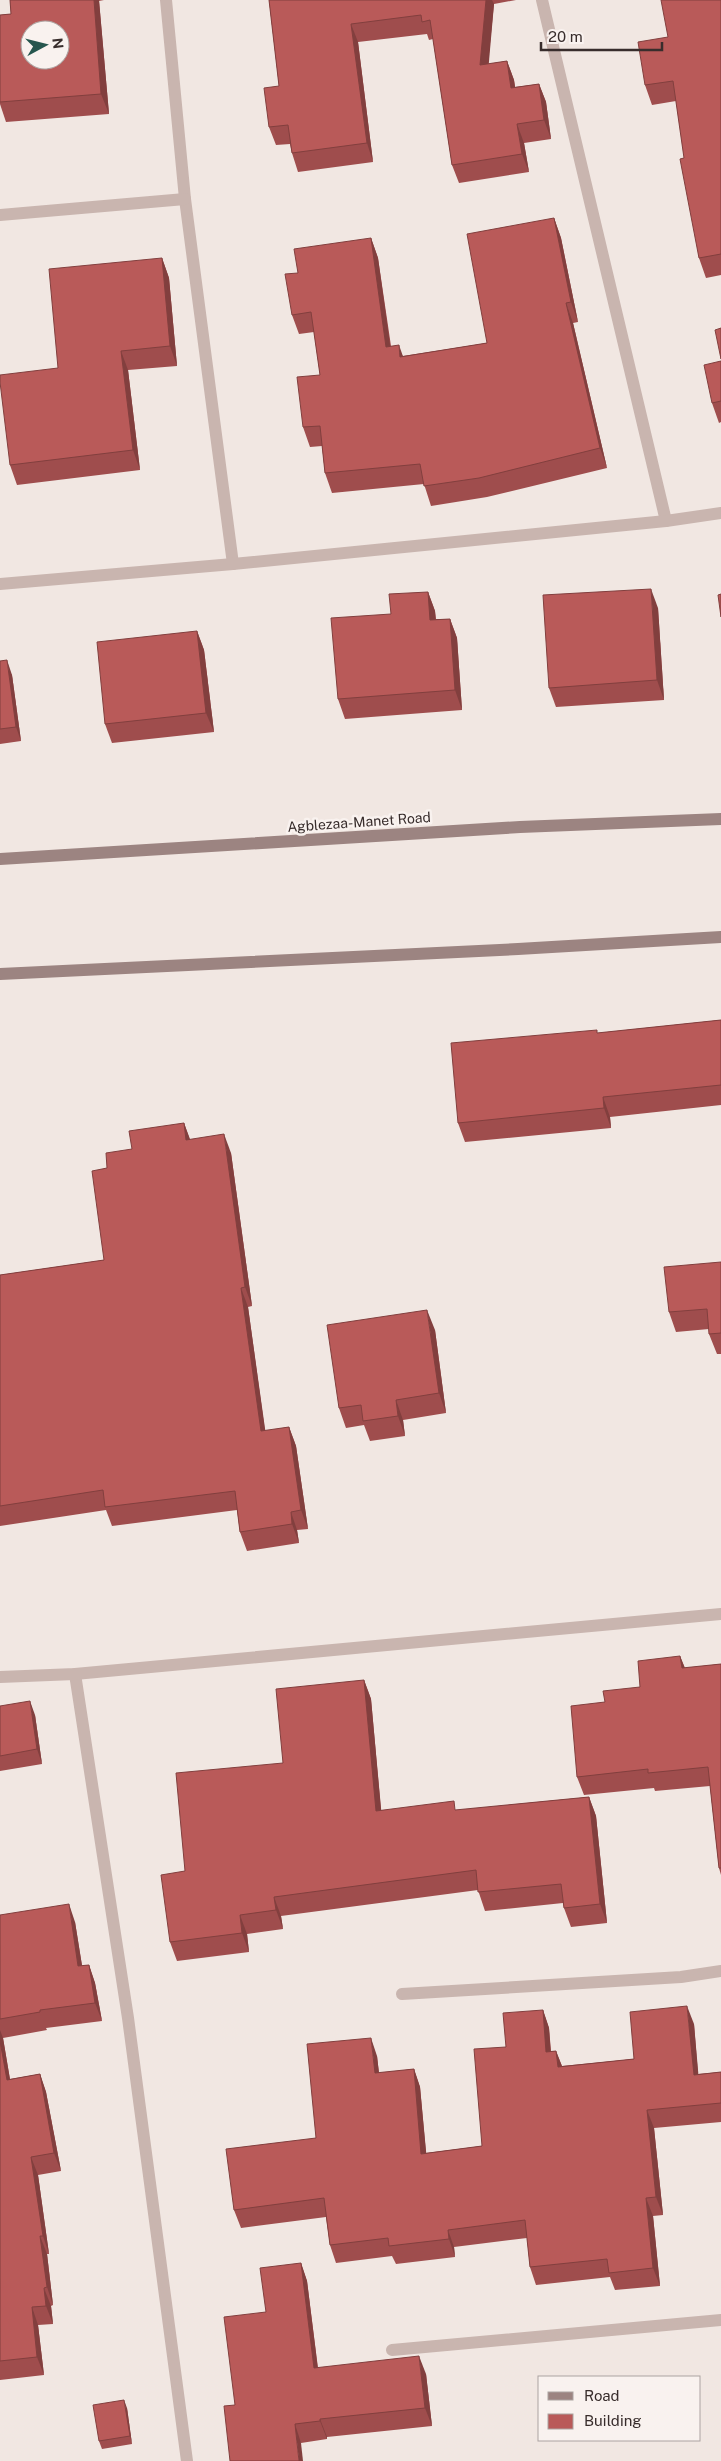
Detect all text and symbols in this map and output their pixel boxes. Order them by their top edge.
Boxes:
north arrow [20,20,70,70]
scale bar [541,20,662,52]
text: 20 m [548,28,583,45]
text: N [49,37,67,50]
street label: Agblezaa-Manet Road [287,809,431,835]
legend [538,2376,701,2441]
text: Road [584,2387,620,2404]
text: Building [584,2412,642,2429]

